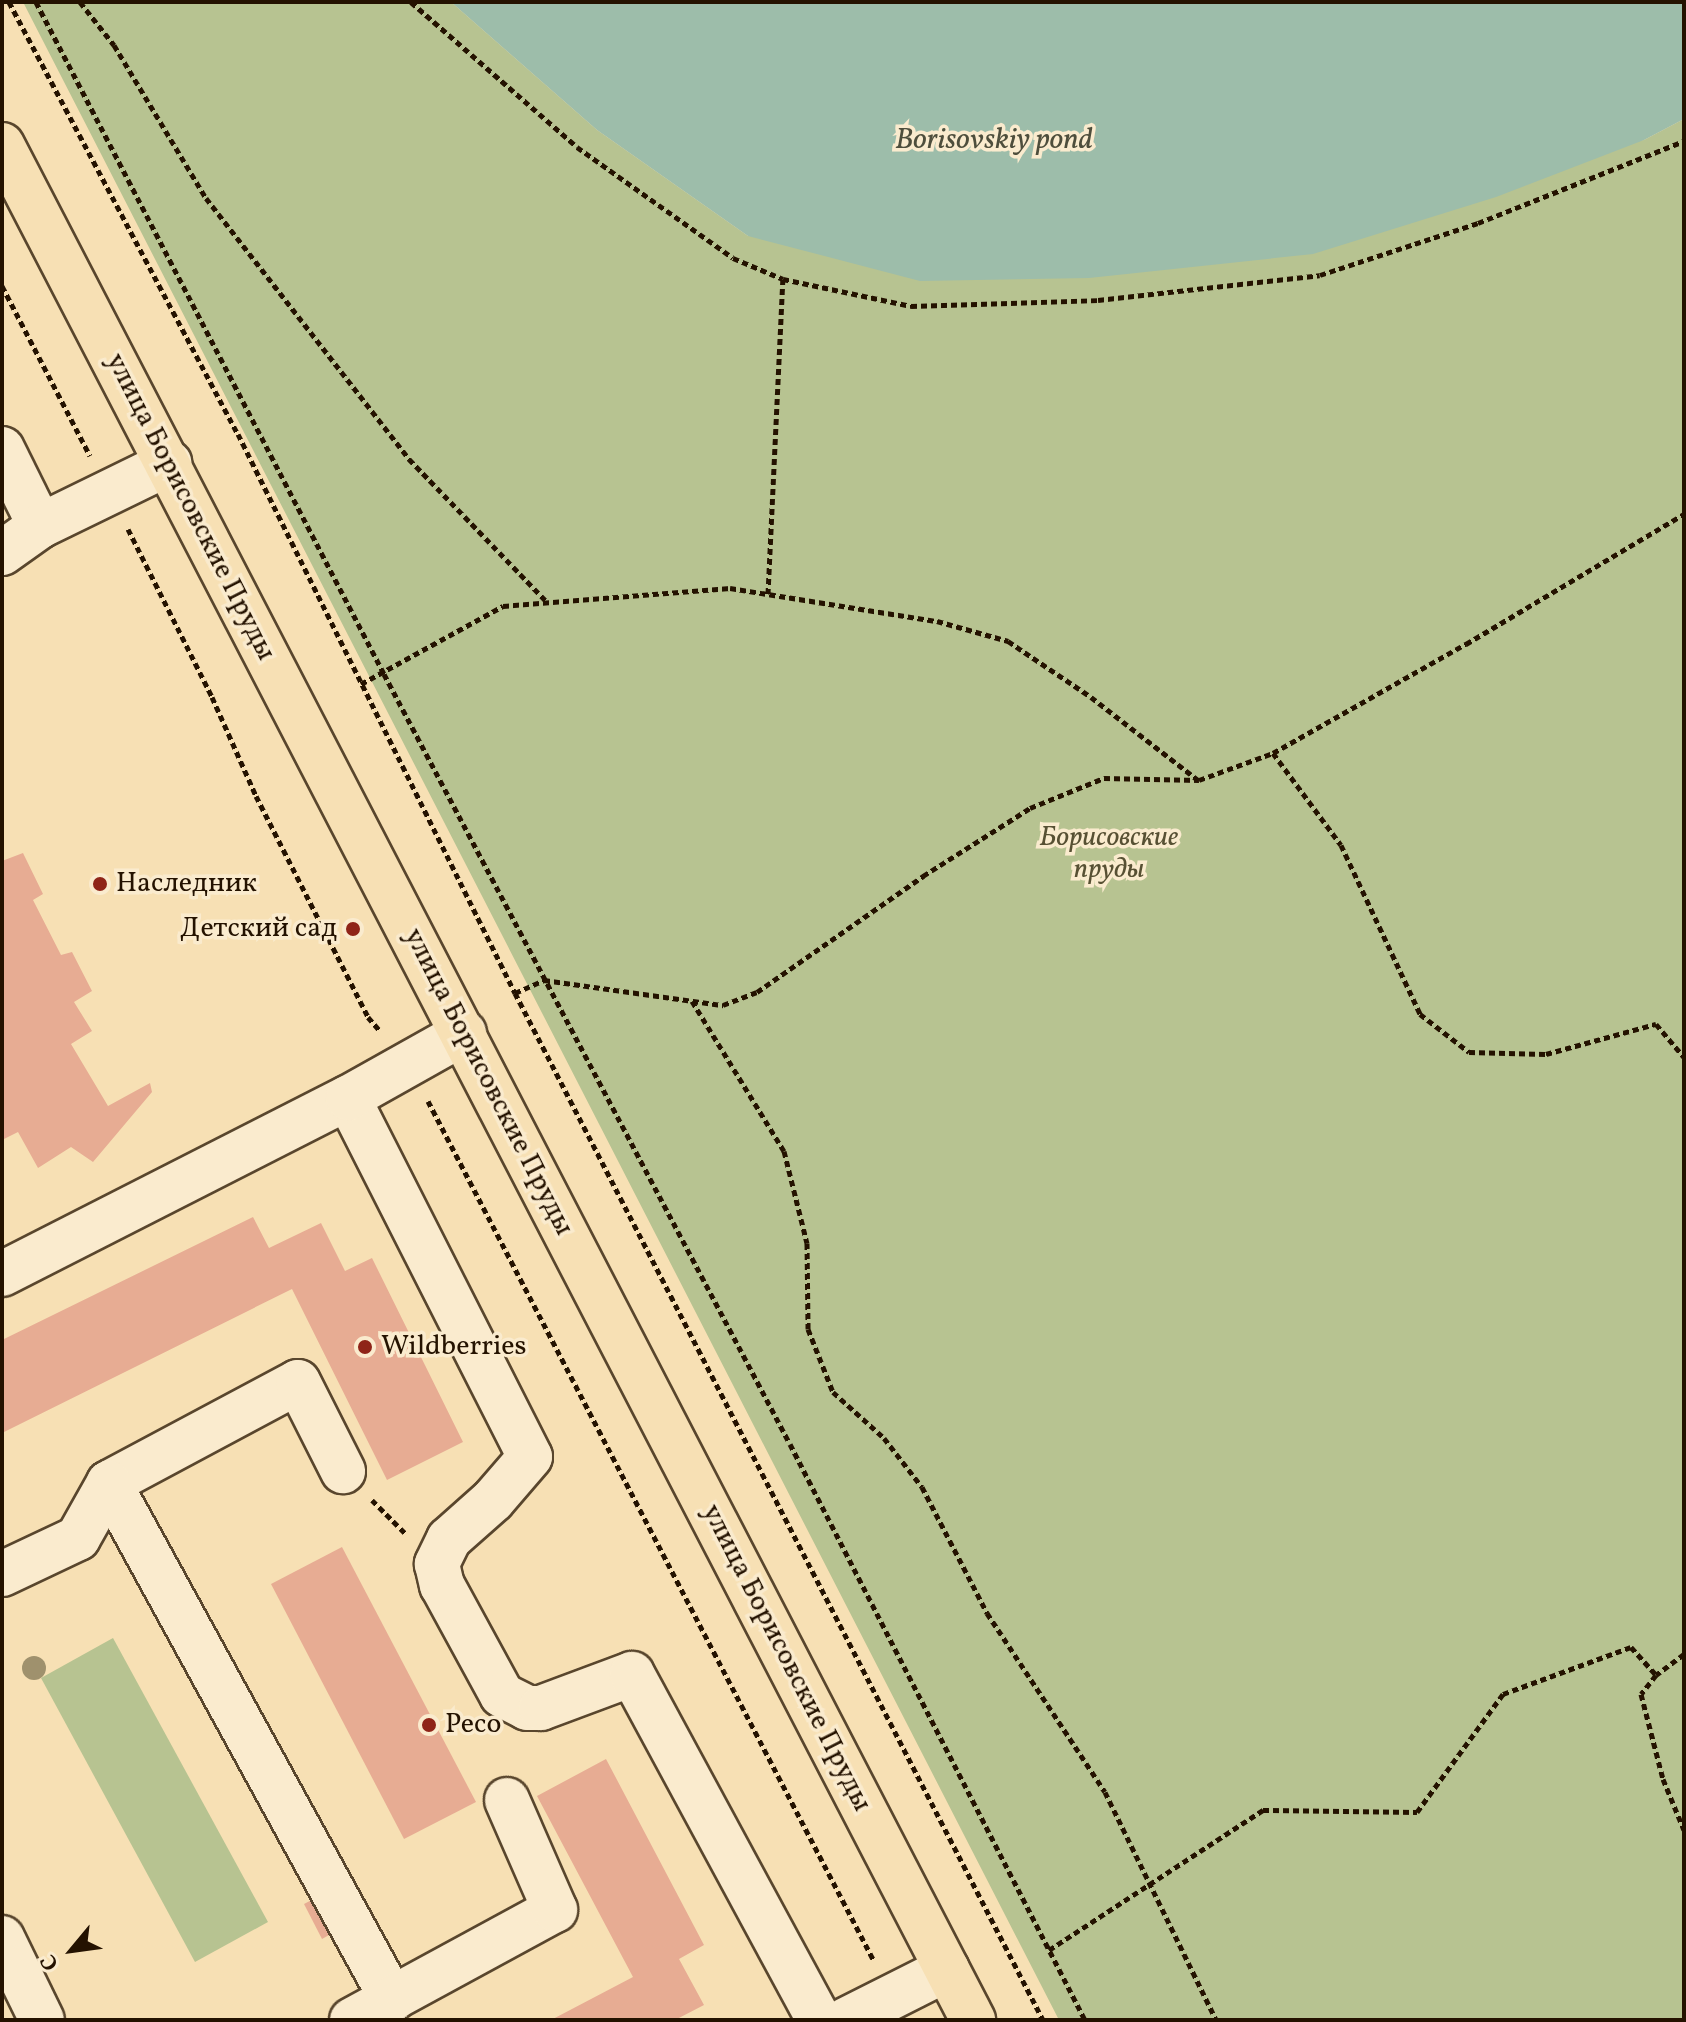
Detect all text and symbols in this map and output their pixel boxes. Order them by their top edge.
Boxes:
water label: Borisovskiy pond [895,122,1093,158]
street label: улица Борисовские Пруды [98,348,282,666]
park label: Борисовские пруды [1040,821,1178,887]
place label: Наследник [116,867,257,901]
marker: Наследник [91,875,109,893]
place label: Детский сад [180,912,337,946]
marker: Детский сад [344,920,362,938]
street label: улица Борисовские Пруды [396,923,580,1241]
place label: Wildberries [381,1330,527,1364]
marker: Wildberries [356,1338,374,1356]
street label: улица Борисовские Пруды [694,1499,878,1817]
place label: Ресо [445,1708,501,1742]
marker: Ресо [420,1716,438,1734]
north arrow [32,1910,112,1990]
text: С [34,1948,68,1976]

